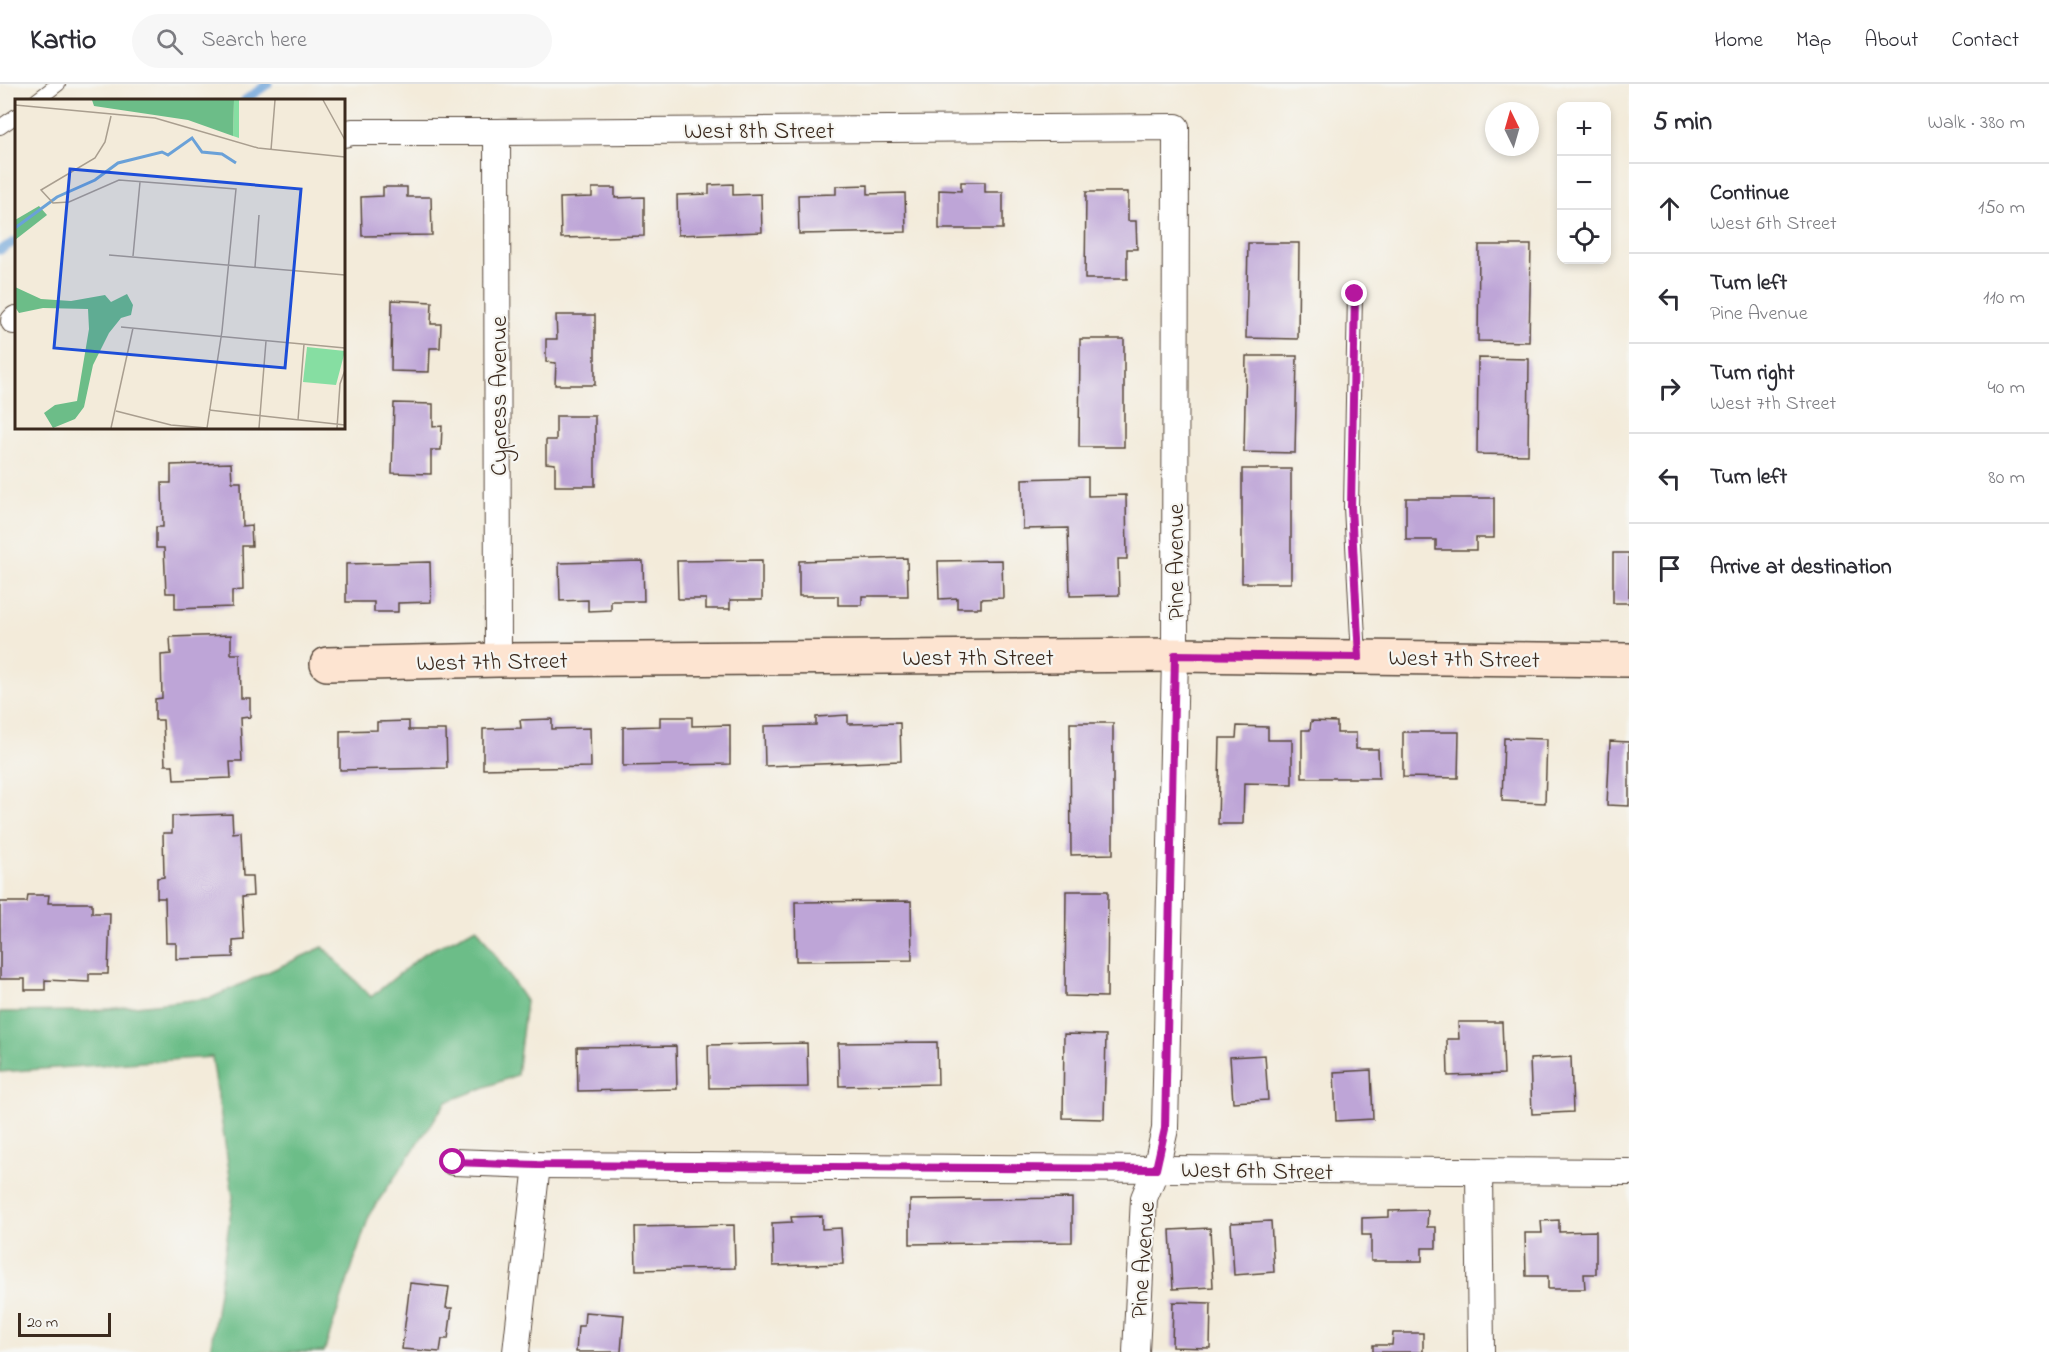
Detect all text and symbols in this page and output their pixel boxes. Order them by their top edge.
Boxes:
search box [132,14,552,68]
text: Kartio [30,21,96,62]
icon: search [153,25,186,58]
text: Search here [201,25,307,57]
text: Home [1714,26,1763,56]
text: Map [1796,26,1831,56]
text: About [1864,26,1918,56]
text: Contact [1951,26,2019,56]
inset map [15,99,345,429]
north arrow [1485,102,1539,156]
map controls [1557,102,1611,264]
button: + [1557,102,1611,156]
text: 5 min [1653,104,1712,142]
text: Walk · 380 m [1927,109,2025,138]
street label: West 8th Street [684,115,834,150]
button: − [1557,156,1611,210]
text: Continue [1710,178,1789,210]
icon: ahead [1653,192,1686,225]
text: 150 m [1978,194,2025,223]
button: locate [1557,210,1611,264]
text: West 6th Street [1710,210,1837,239]
text: Turn left [1710,268,1787,300]
route end [1341,280,1367,306]
icon: left [1653,282,1686,315]
text: 110 m [1983,284,2025,313]
text: Pine Avenue [1710,300,1808,329]
street label: Cypress Avenue [483,316,519,476]
text: Turn right [1710,358,1795,390]
icon: right [1653,372,1686,405]
text: 40 m [1988,374,2025,403]
text: West 7th Street [1710,390,1836,419]
icon: left [1653,462,1686,495]
text: Turn left [1710,462,1787,494]
text: 80 m [1988,464,2025,493]
street label: Pine Avenue [1160,503,1195,621]
icon: arrive [1653,552,1686,585]
text: Arrive at destination [1710,552,1892,584]
street label: West 7th Street [902,642,1054,677]
street label: West 7th Street [1388,642,1540,679]
street label: West 7th Street [416,645,568,682]
route start [439,1148,465,1174]
street label: West 6th Street [1181,1154,1333,1191]
street label: Pine Avenue [1123,1200,1166,1320]
scale bar [18,1310,111,1338]
text: 20 m [27,1311,58,1335]

